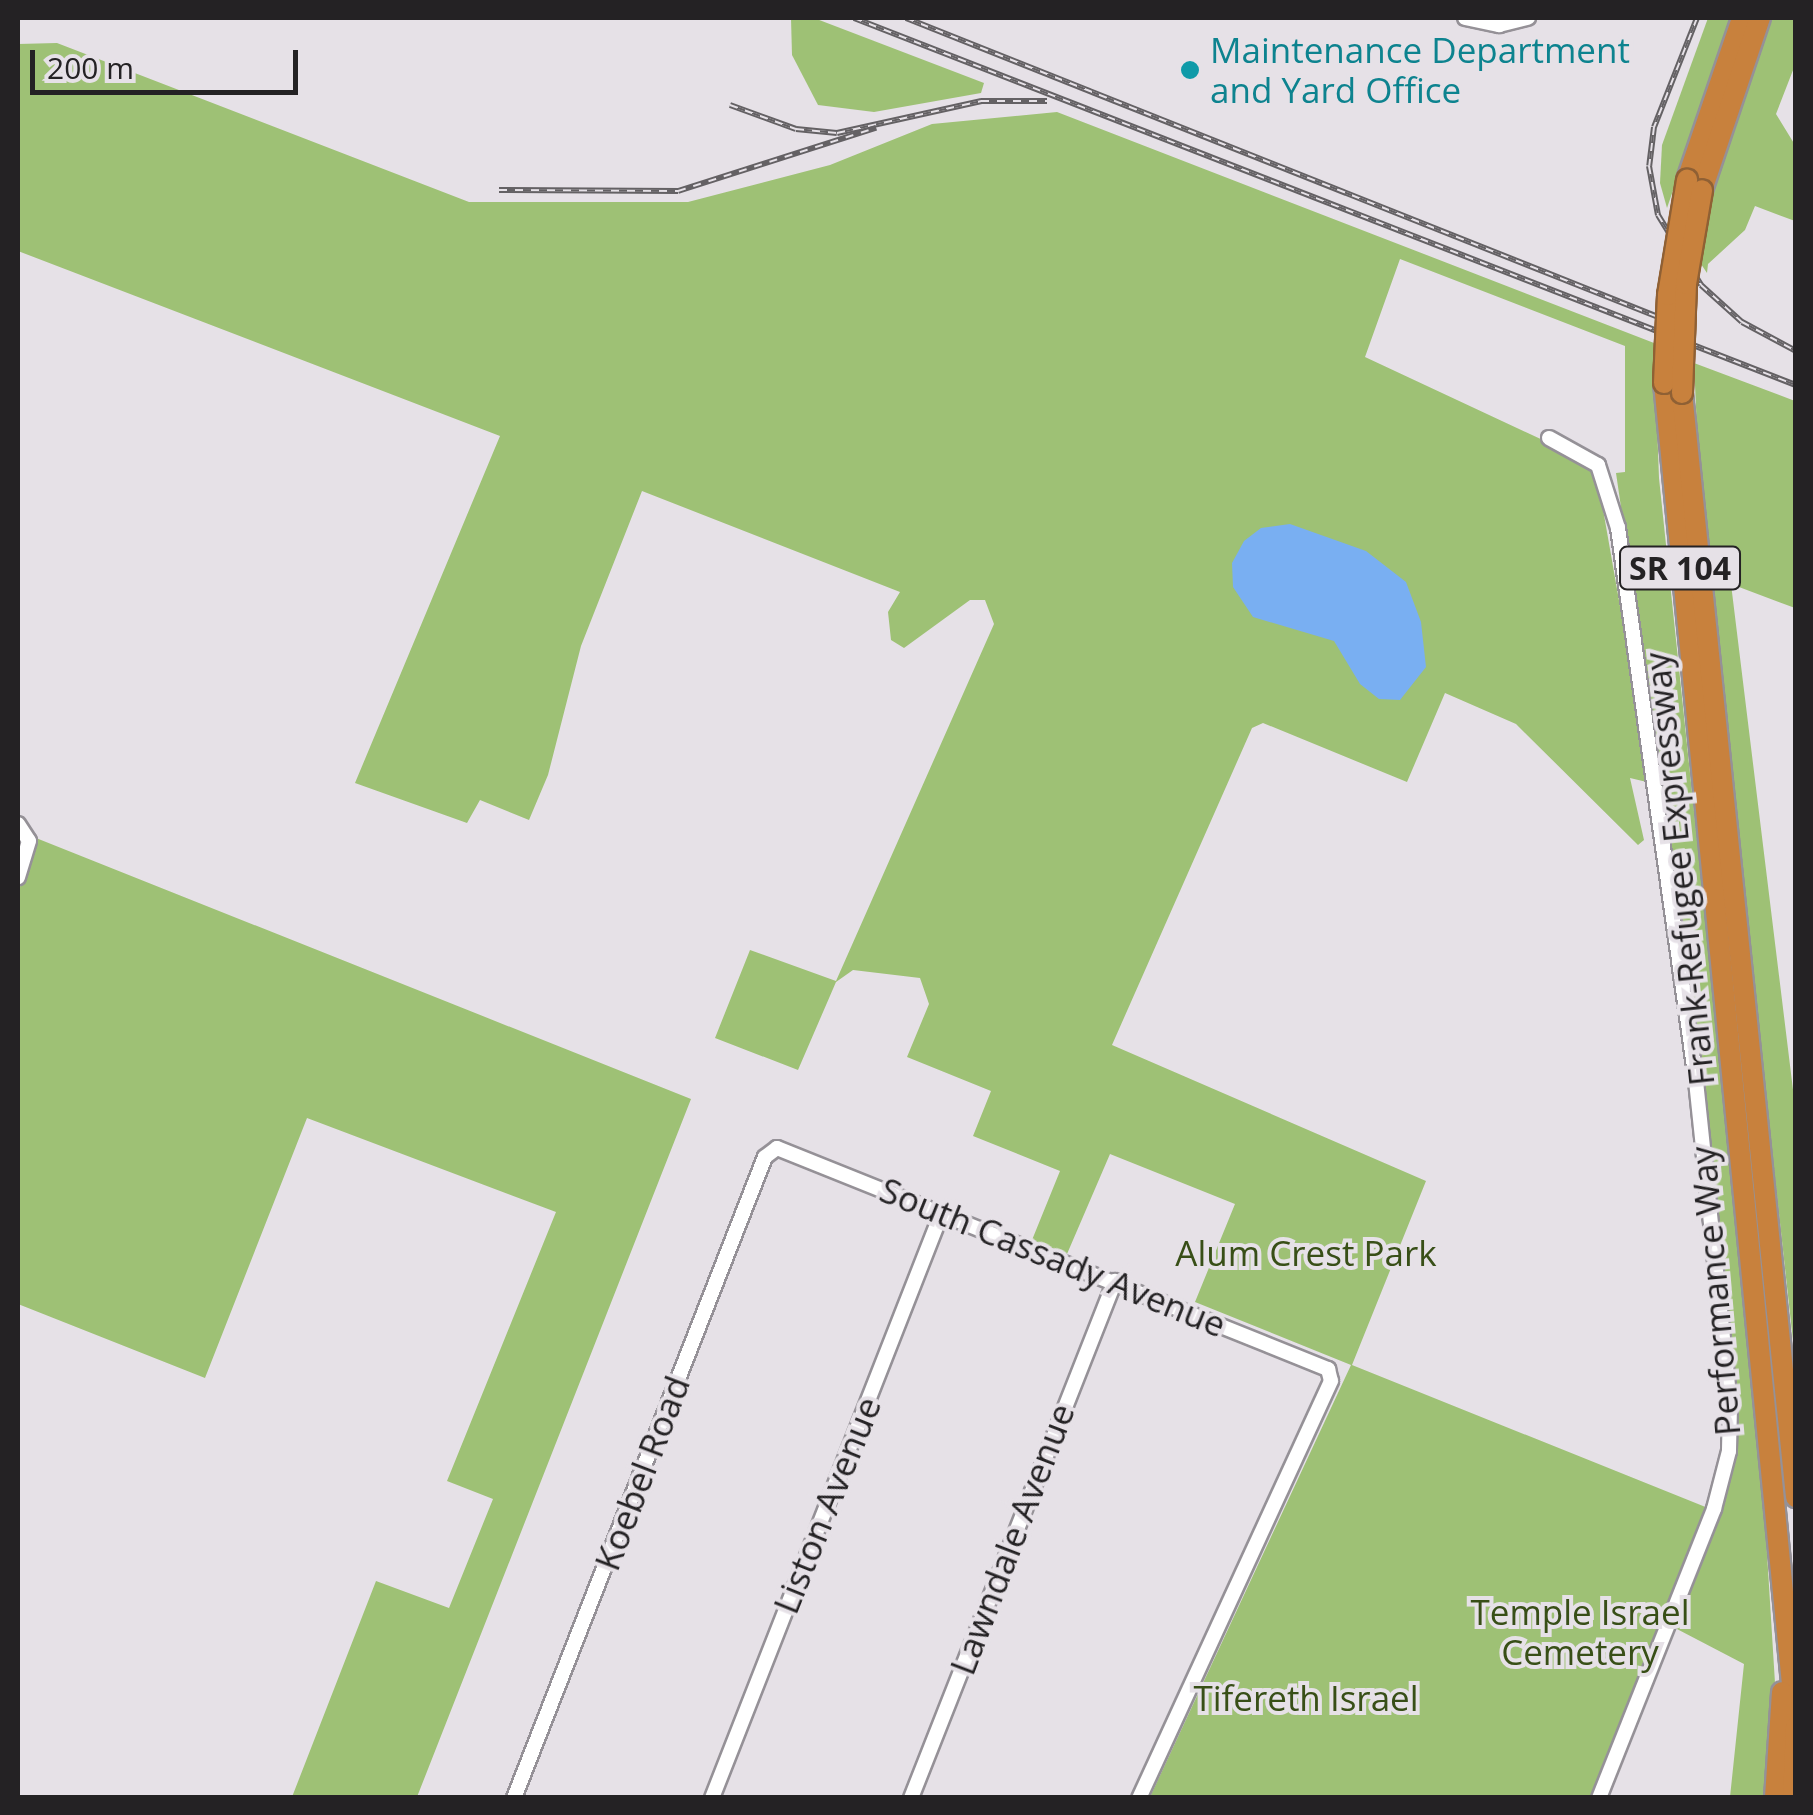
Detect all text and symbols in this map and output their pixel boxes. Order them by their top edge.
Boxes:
place label: Maintenance Department and Yard Office [1210,29,1630,111]
scale bar [35,30,302,92]
text: 200 m [47,47,134,88]
marker: Maintenance Department and Yard Office [1179,59,1201,81]
road number: SR 104 [1618,541,1742,595]
street label: Frank-Refugee Expressway [1635,650,1723,1088]
street label: Performance Way [1681,1145,1749,1437]
street label: South Cassady Avenue [874,1168,1232,1346]
park label: Alum Crest Park [1175,1232,1437,1274]
street label: Koebel Road [586,1370,698,1576]
street label: Liston Avenue [765,1391,889,1619]
street label: Lawndale Avenue [941,1398,1083,1680]
park label: Temple Israel Cemetery [1470,1591,1690,1673]
park label: Tifereth Israel [1193,1677,1419,1719]

